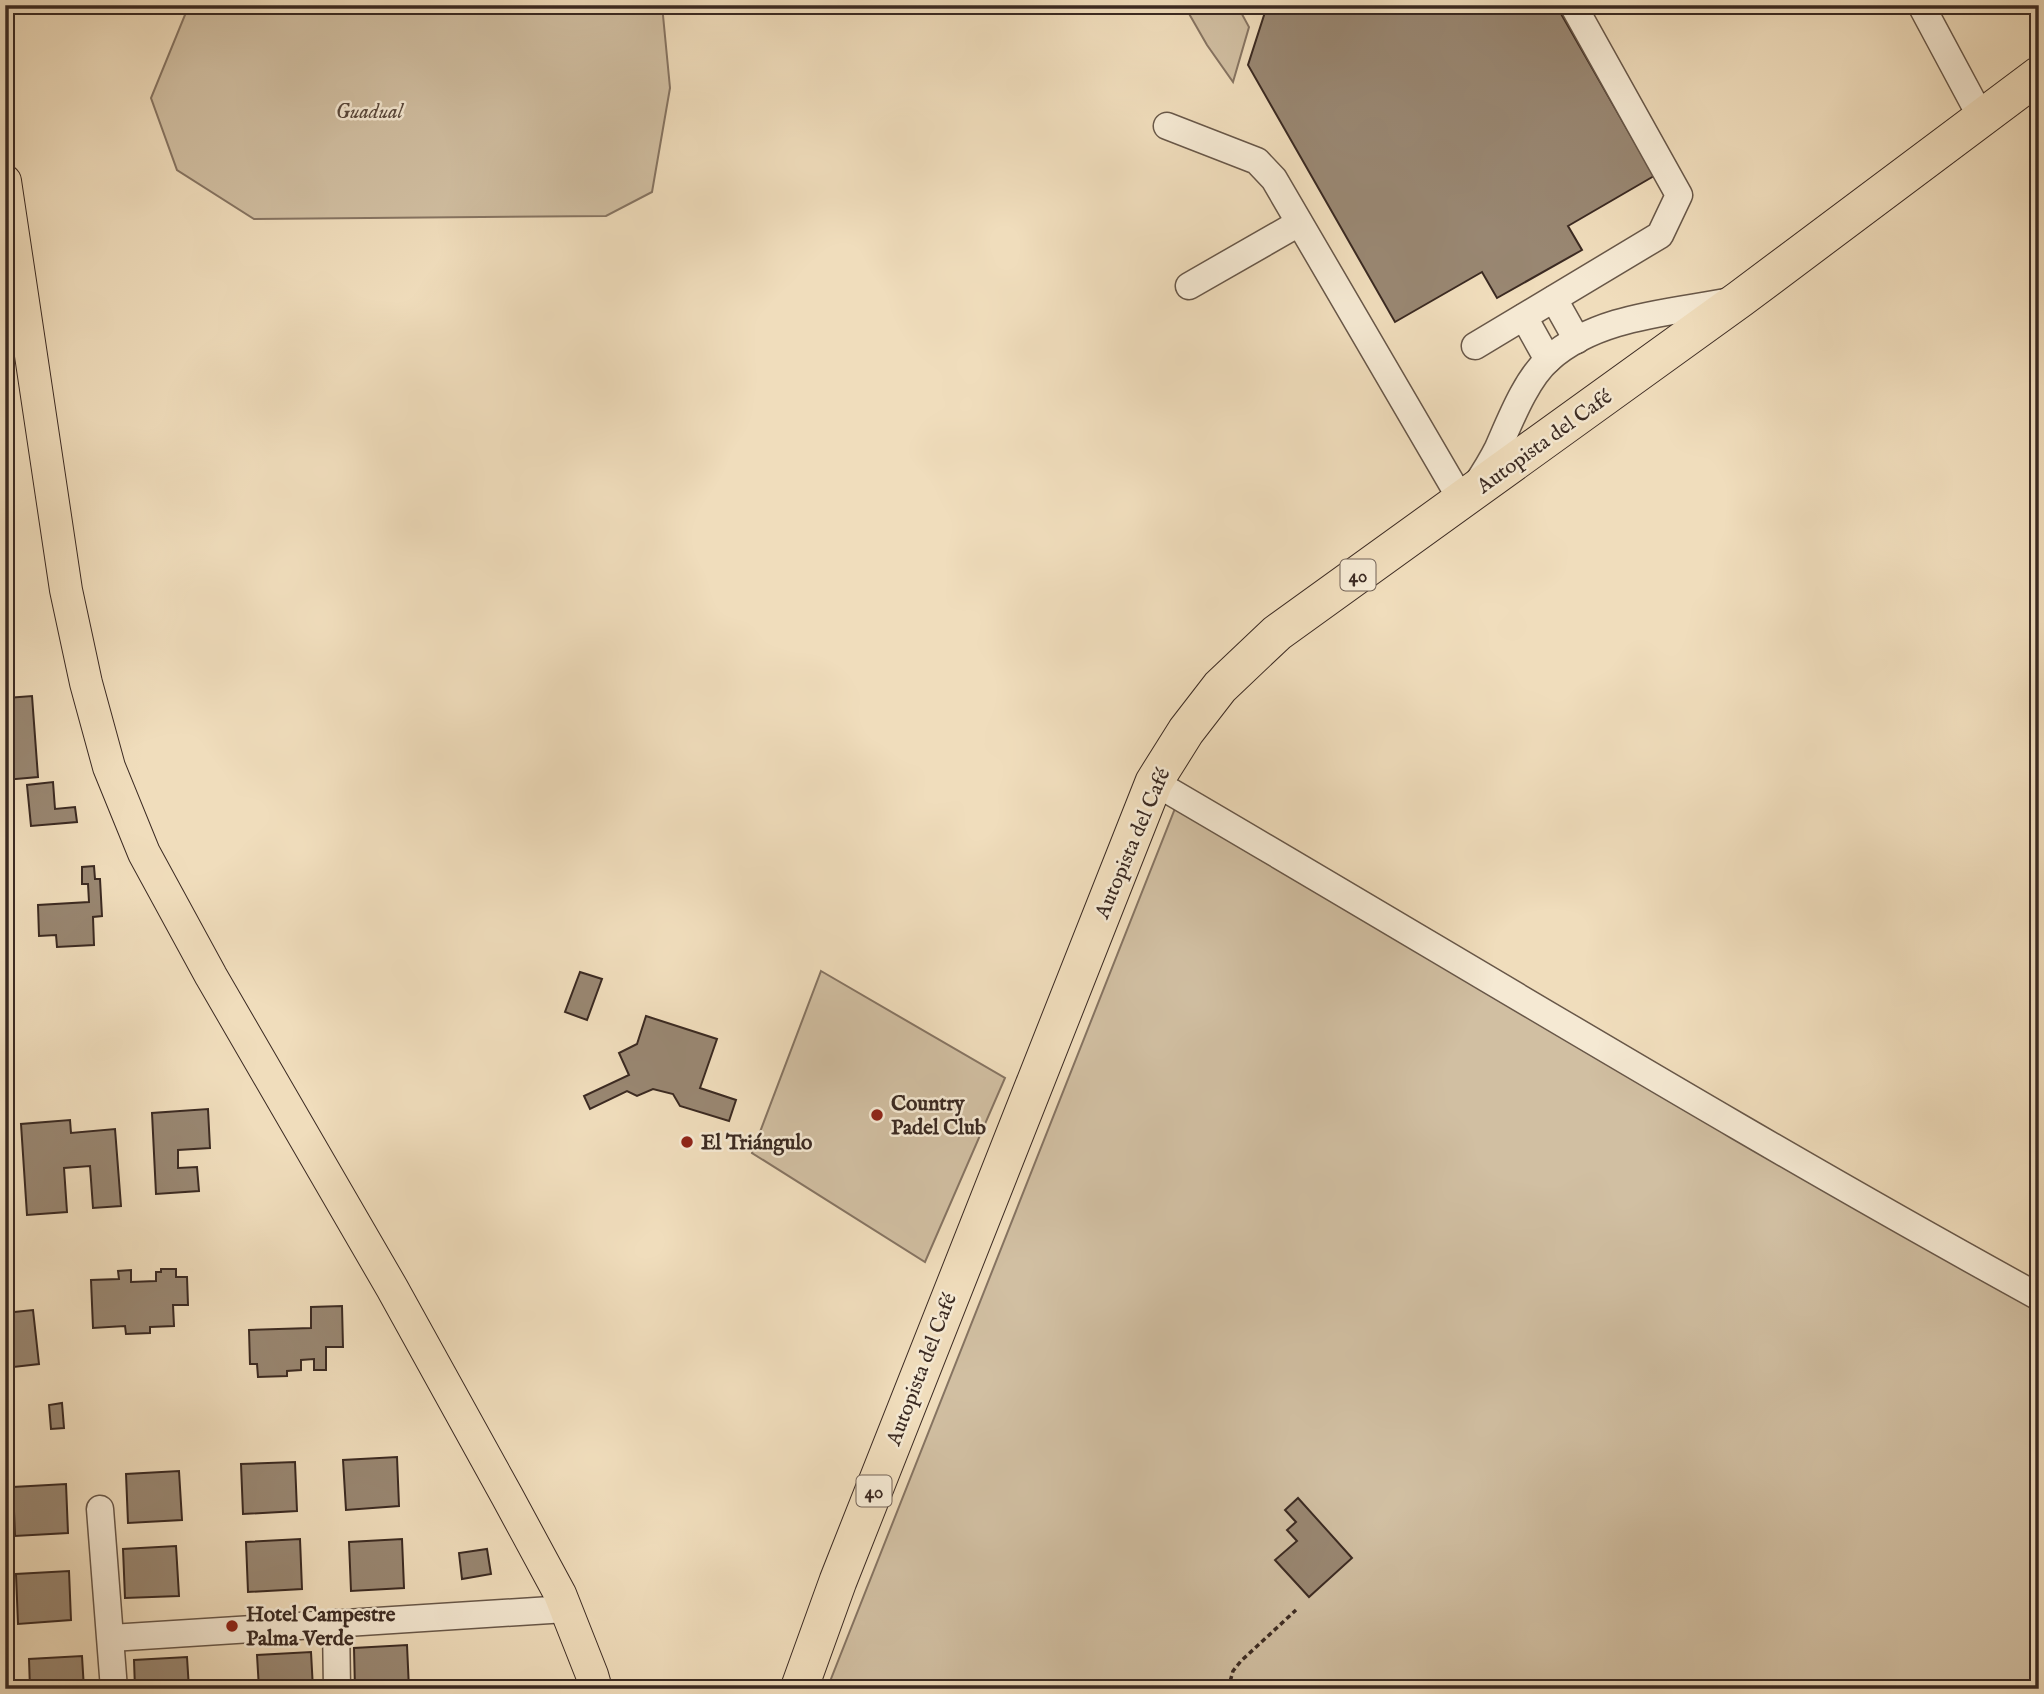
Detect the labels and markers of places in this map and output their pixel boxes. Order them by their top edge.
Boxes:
place label: Country Padel Club [891,1091,986,1142]
marker: Country Padel Club [869,1107,885,1123]
place label: El Triángulo [701,1130,813,1157]
marker: El Triángulo [679,1134,695,1150]
place label: Hotel Campestre Palma Verde [246,1602,396,1653]
marker: Hotel Campestre Palma Verde [224,1618,240,1634]

